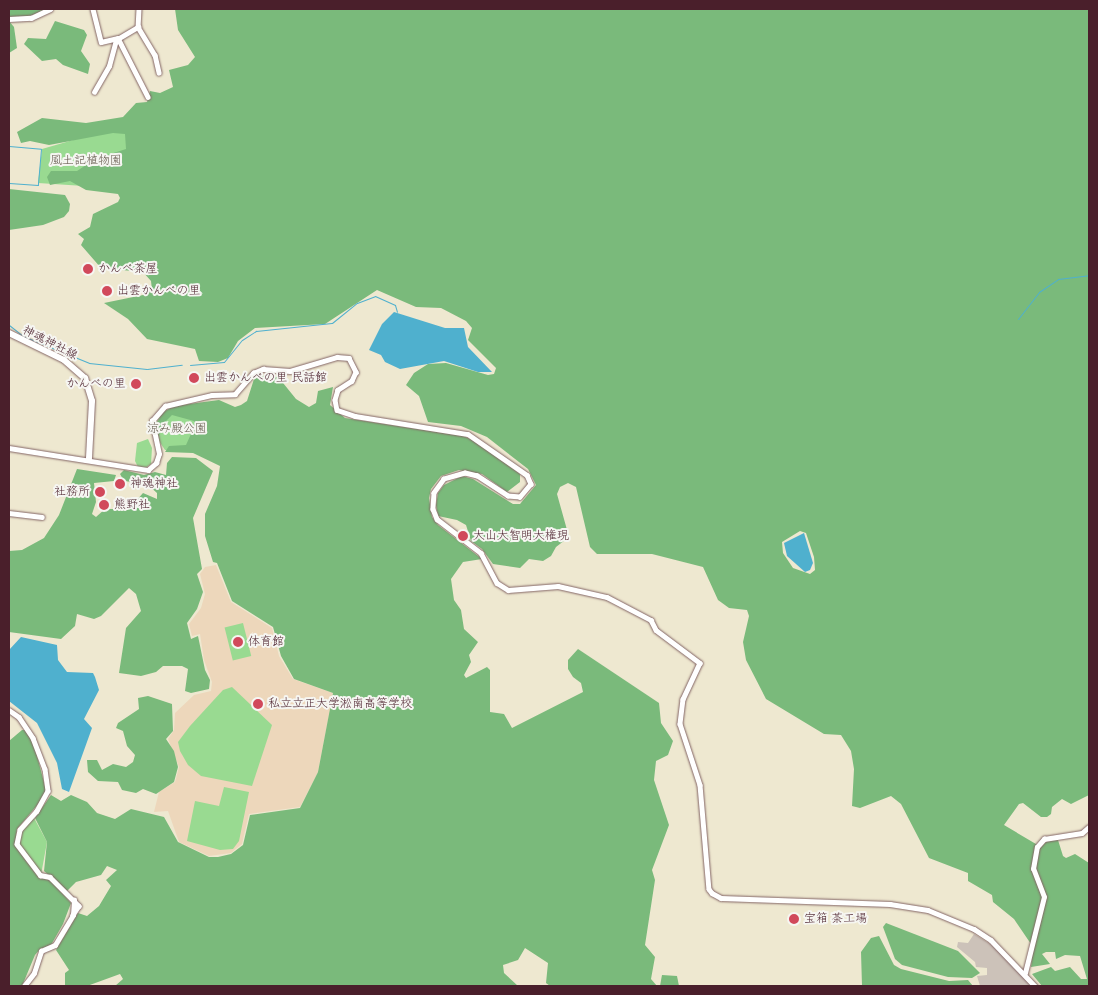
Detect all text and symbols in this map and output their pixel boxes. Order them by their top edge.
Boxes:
park label: 風土記植物園 [50,154,122,168]
place label: かんべ茶屋 [98,262,158,276]
marker: かんべ茶屋 [82,263,94,275]
place label: 出雲かんべの里 [117,284,201,298]
marker: 出雲かんべの里 [101,285,113,297]
street label: 神魂神社線 [20,323,80,363]
place label: 出雲かんべの里 民話館 [204,371,327,385]
marker: 出雲かんべの里 民話館 [188,372,200,384]
place label: かんべの里 [66,377,126,391]
marker: かんべの里 [130,378,142,390]
park label: 涼み殿公園 [147,422,207,436]
place label: 神魂神社 [130,477,178,491]
marker: 神魂神社 [114,478,126,490]
place label: 社務所 [54,485,90,499]
marker: 社務所 [94,486,106,498]
place label: 熊野社 [114,498,150,512]
marker: 熊野社 [98,499,110,511]
place label: 大山大智明大権現 [473,529,569,543]
marker: 大山大智明大権現 [457,530,469,542]
place label: 体育館 [248,635,284,649]
marker: 体育館 [232,636,244,648]
place label: 私立立正大学淞南高等学校 [268,697,412,711]
marker: 私立立正大学淞南高等学校 [252,698,264,710]
place label: 宝箱 茶工場 [804,912,867,926]
marker: 宝箱 茶工場 [788,913,800,925]

